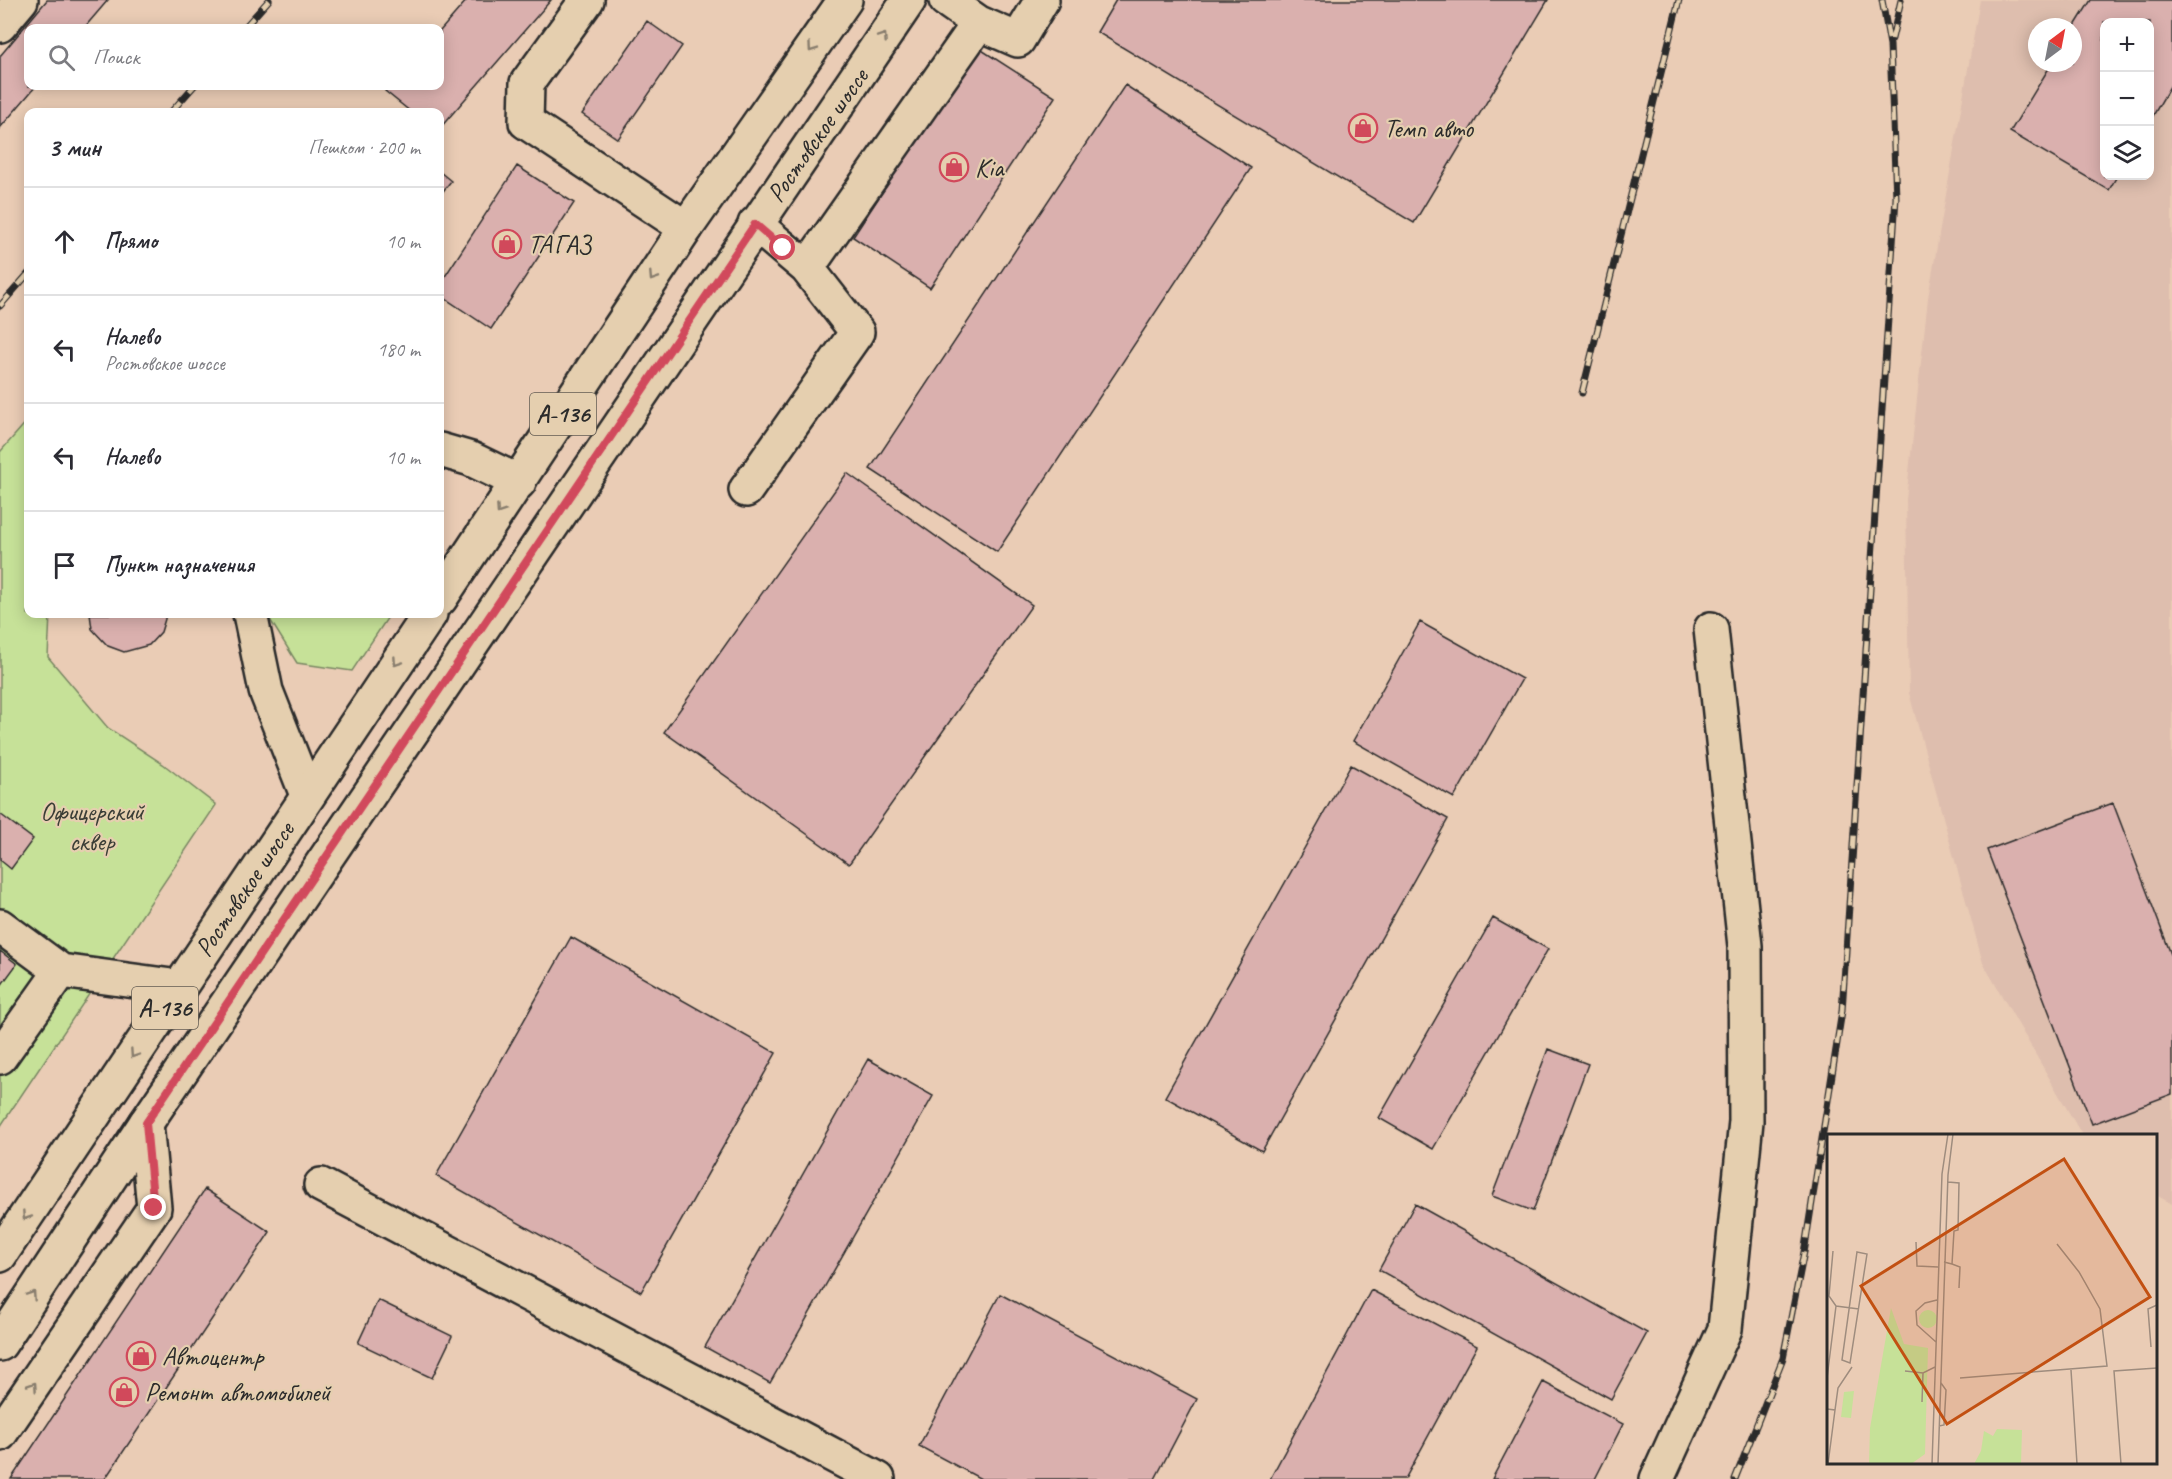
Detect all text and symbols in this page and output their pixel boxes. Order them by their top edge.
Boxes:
north arrow [2028,18,2082,72]
map controls [2100,18,2154,180]
button: + [2100,18,2154,72]
search box [24,24,444,90]
one-way arrow [876,33,887,44]
icon: search [45,41,78,74]
one-way arrow [808,41,819,52]
text: Поиск [93,43,139,71]
street label: Ростовское шоссе [759,61,876,209]
button: − [2100,72,2154,126]
shop icon: Темп авто [1347,112,1379,144]
place label: Темп авто [1384,112,1475,145]
button: layers [2100,126,2154,180]
text: 3 мин [48,131,101,164]
text: Пешком · 200 m [308,135,420,160]
shop icon: Kia [938,151,970,183]
place label: Kia [975,151,1005,184]
icon: ahead [48,225,81,258]
text: Прямо [105,227,157,255]
shop icon: ТАГАЗ [491,228,523,260]
place label: ТАГАЗ [528,228,592,261]
text: 10 m [386,229,420,254]
route start [769,234,795,260]
one-way arrow [650,271,661,282]
text: Налево [105,323,161,351]
icon: left [48,333,81,366]
text: 180 m [377,337,420,362]
text: Ростовское шоссе [105,351,225,376]
road number: А-136 [530,393,596,435]
icon: left [48,441,81,474]
text: Налево [105,443,161,471]
text: 10 m [386,445,420,470]
one-way arrow [496,503,507,514]
icon: arrive [48,549,81,582]
text: Пункт назначения [105,551,254,579]
one-way arrow [393,655,404,666]
park label: Офицерский сквер [40,795,146,858]
street label: Ростовское шоссе [187,814,302,963]
road number: А-136 [132,987,198,1029]
one-way arrow [130,1047,141,1058]
inset map [1827,1134,2157,1464]
route end [140,1194,166,1220]
one-way arrow [22,1209,33,1220]
one-way arrow [25,1291,36,1302]
shop icon: Автоцентр [125,1340,157,1372]
place label: Автоцентр [162,1340,265,1373]
shop icon: Ремонт автомобилей [108,1376,140,1408]
place label: Ремонт автомобилей [145,1376,332,1409]
one-way arrow [26,1382,37,1393]

